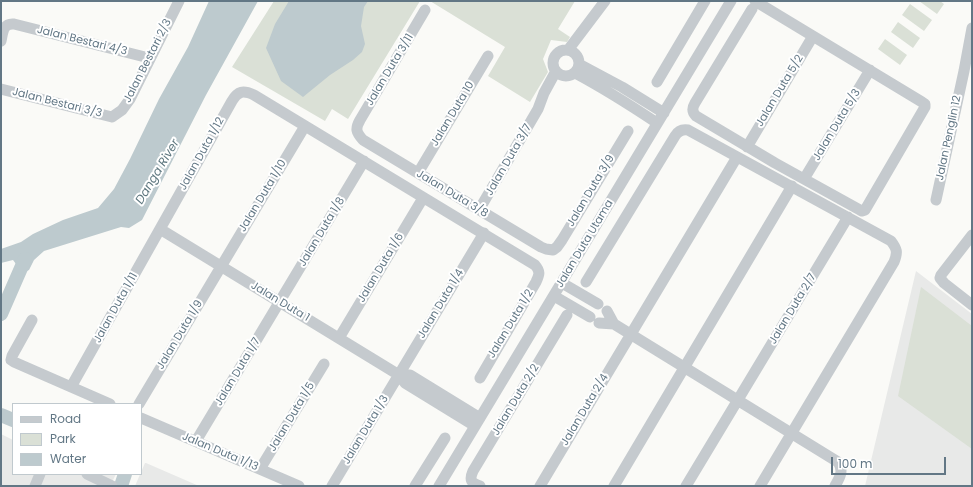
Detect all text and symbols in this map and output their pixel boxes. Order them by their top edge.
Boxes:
street label: Jalan Bestari 2/3 [121,17,175,105]
street label: Jalan Bestari 4/3 [36,23,128,59]
street label: Jalan Duta 3/11 [363,32,417,108]
street label: Jalan Duta 5/2 [753,53,807,129]
street label: Jalan Duta 10 [429,79,477,149]
street label: Jalan Bestari 3/3 [11,85,103,121]
street label: Jalan Duta 5/3 [810,87,864,163]
street label: Jalan Penglin 12 [934,94,964,182]
street label: Jalan Duta 1/12 [177,115,227,193]
street label: Jalan Duta 3/7 [483,122,535,198]
water label: Danga River [133,137,183,207]
street label: Jalan Duta 3/9 [564,153,618,229]
street label: Jalan Duta 1/10 [236,158,290,234]
street label: Jalan Duta 3/8 [414,167,490,221]
street label: Jalan Duta 1/8 [296,195,348,269]
street label: Jalan Duta Utama [554,198,616,290]
street label: Jalan Duta 1/6 [355,231,407,305]
street label: Jalan Duta 1/4 [415,267,467,341]
street label: Jalan Duta 1/11 [91,271,141,345]
street label: Jalan Duta 2/7 [767,271,819,347]
street label: Jalan Duta 1 [248,279,312,325]
street label: Jalan Duta 1/2 [485,287,537,361]
street label: Jalan Duta 1/9 [154,298,206,372]
street label: Jalan Duta 1/7 [212,335,264,409]
street label: Jalan Duta 2/2 [490,362,542,438]
street label: Jalan Duta 2/4 [558,372,612,448]
street label: Jalan Duta 1/5 [266,380,318,454]
street label: Jalan Duta 1/3 [340,393,392,467]
legend [12,403,142,475]
text: Road [50,410,81,427]
text: Park [50,430,76,447]
street label: Jalan Duta 1/13 [180,430,260,474]
scale bar [833,449,948,475]
text: Water [50,450,86,467]
text: 100 m [838,455,872,472]

